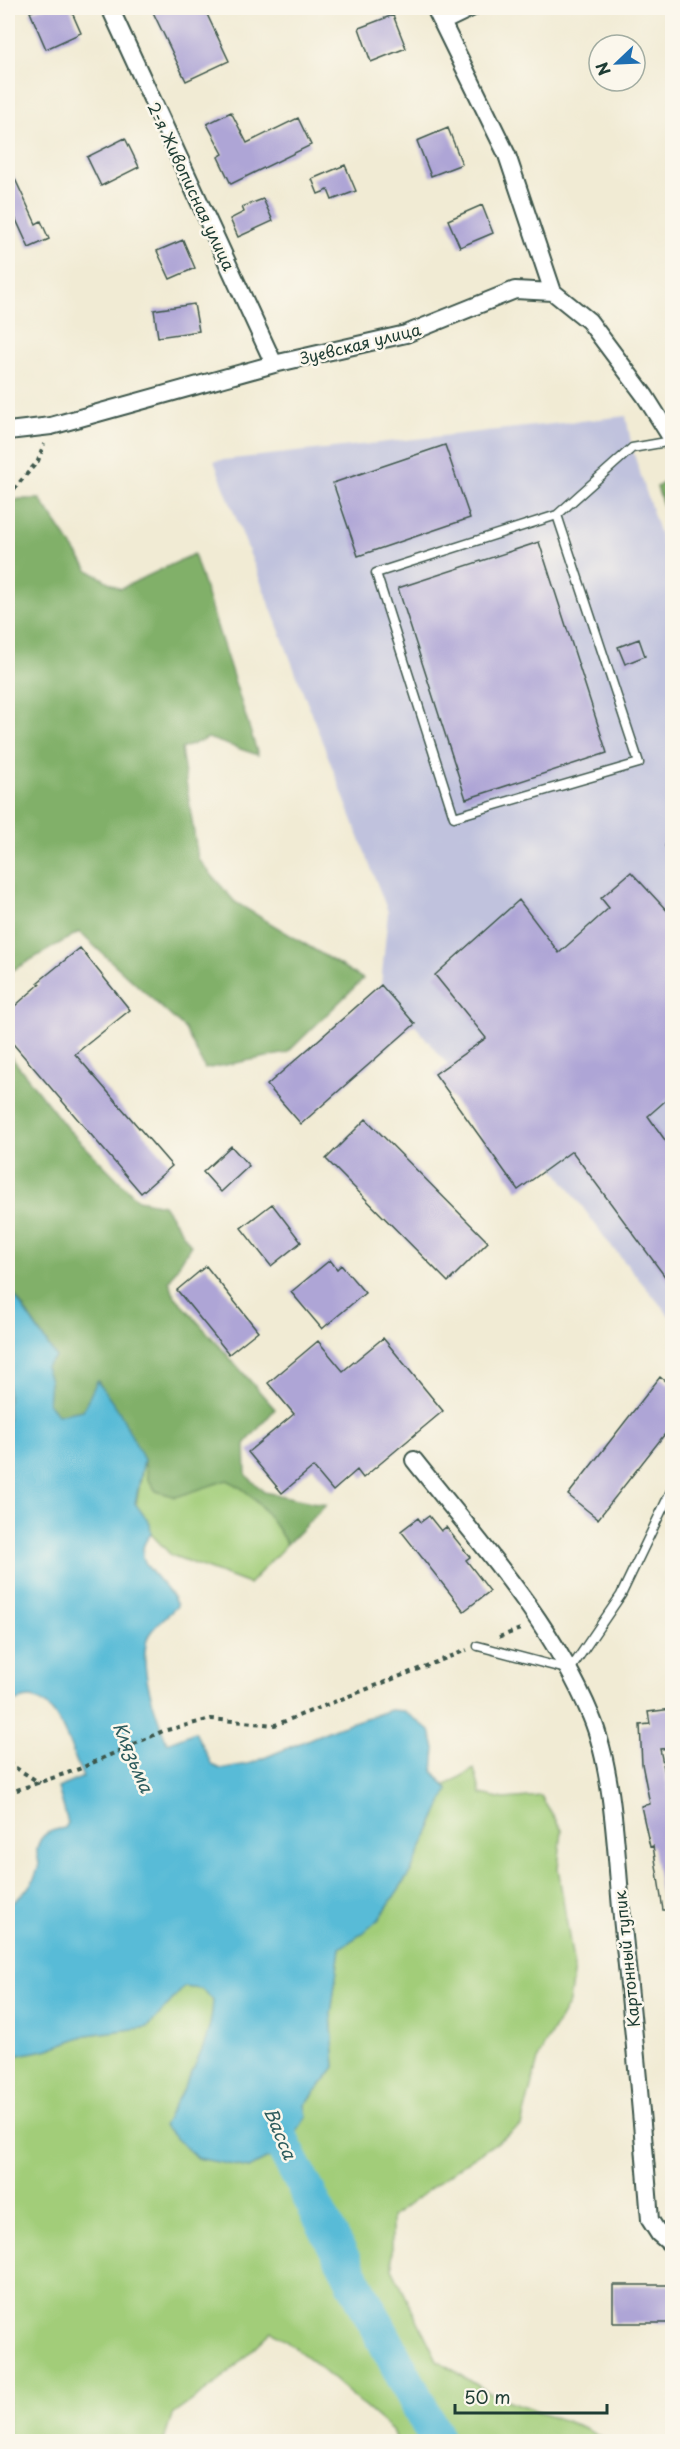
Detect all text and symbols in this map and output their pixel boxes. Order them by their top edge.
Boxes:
north arrow [587,33,647,93]
text: N [589,59,616,80]
street label: 2-я Живописная улица [142,98,242,274]
street label: Зуевская улица [296,316,423,370]
water label: Клязьма [107,1717,161,1797]
street label: Картонный тупик [607,1889,645,2028]
water label: Васса [258,2103,304,2164]
scale bar [455,2377,606,2415]
text: 50 m [464,2383,511,2410]

